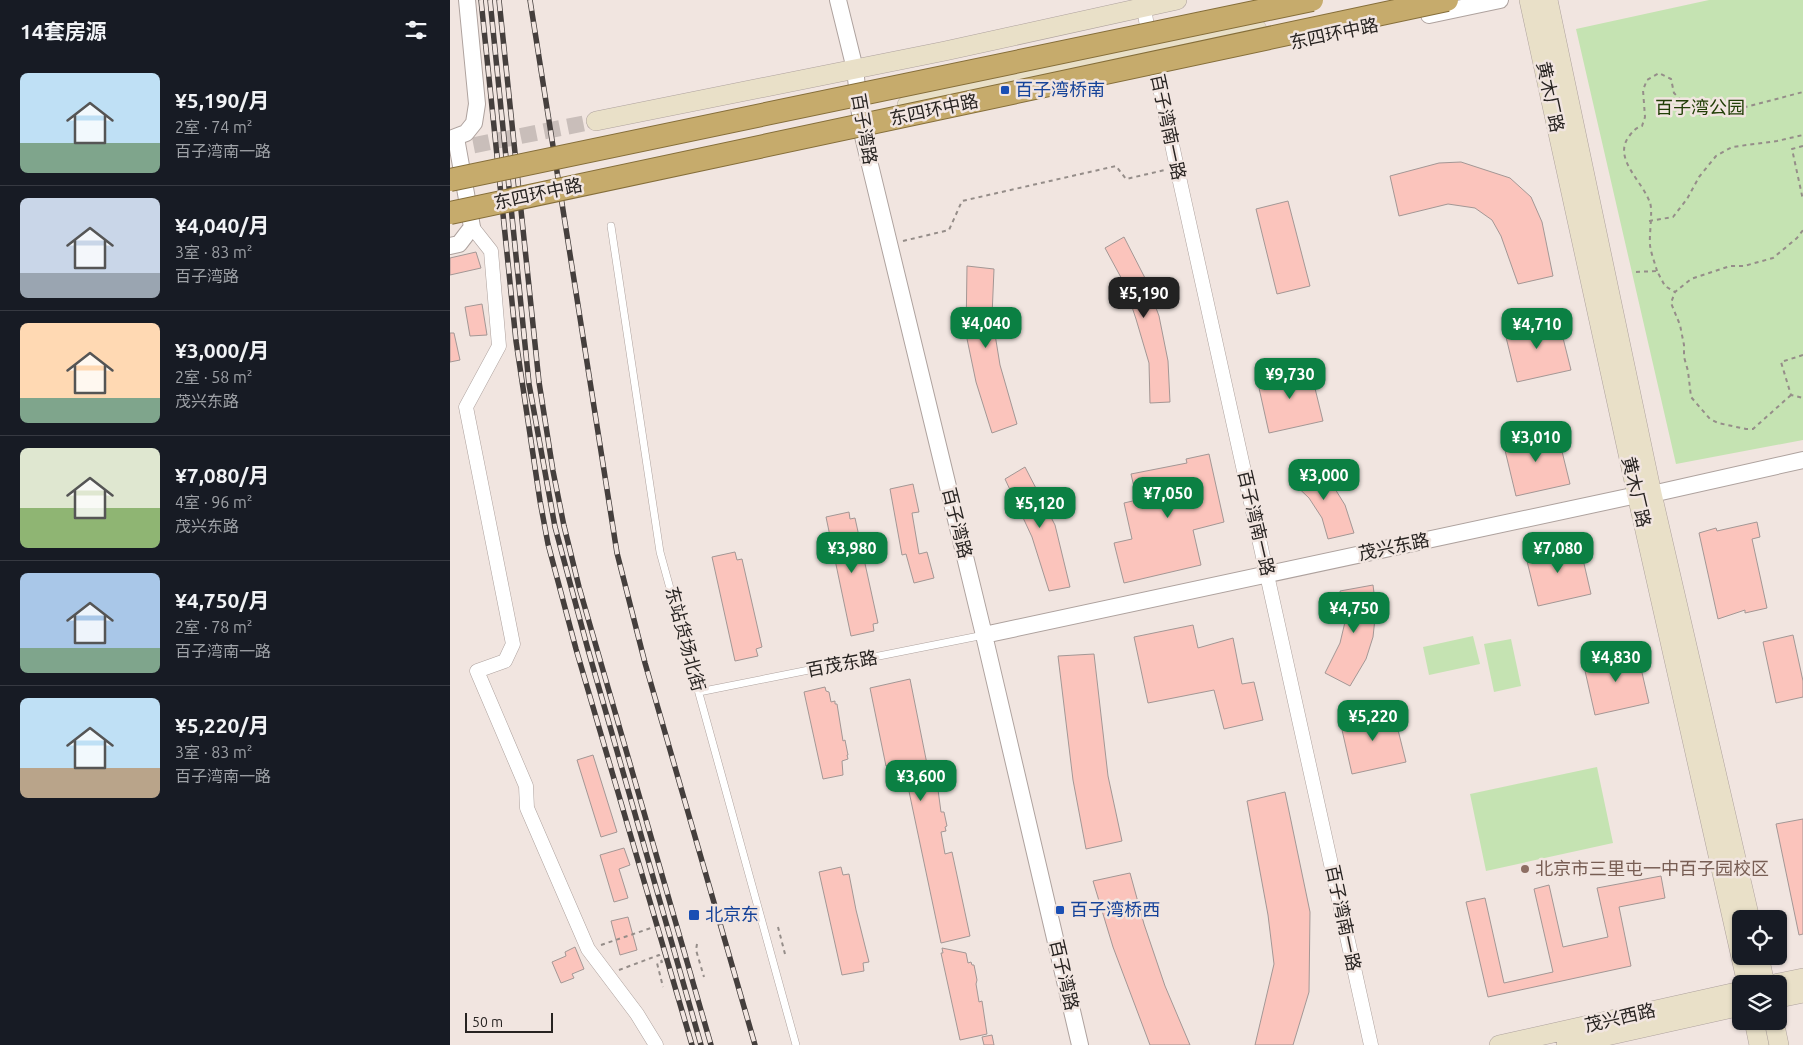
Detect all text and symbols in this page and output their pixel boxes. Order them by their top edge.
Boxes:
street label: 东四环中路 [1288,14,1380,52]
icon: filters [402,16,430,44]
text: 14套房源 [20,19,107,43]
street label: 黄木厂路 [1534,59,1568,134]
street label: 百子湾南一路 [1148,72,1190,182]
place label: 百子湾桥南 [1015,79,1105,99]
marker: 百子湾桥南 [999,84,1011,96]
text: ¥5,190/月 [175,88,269,112]
street label: 东四环中路 [888,90,980,128]
street label: 百子湾路 [849,92,881,166]
icon: home [60,93,120,153]
park label: 百子湾公园 [1655,97,1745,117]
text: 2室 · 74 m² [175,118,253,136]
text: 百子湾南一路 [175,142,271,160]
street label: 东四环中路 [492,174,584,212]
text: ¥4,040/月 [175,213,269,237]
icon: home [60,218,120,278]
text: 3室 · 83 m² [175,243,253,261]
text: 百子湾路 [175,267,239,285]
pin: ¥5,190 [1103,276,1185,319]
text: ¥5,190 [1119,284,1169,302]
pin: ¥4,040 [945,306,1027,349]
pin: ¥4,710 [1496,308,1578,350]
text: ¥4,040 [961,314,1011,332]
text: ¥4,710 [1512,315,1562,333]
text: ¥3,000/月 [175,338,269,362]
icon: home [60,343,120,403]
pin: ¥9,730 [1249,358,1331,400]
text: ¥9,730 [1265,365,1315,383]
text: 2室 · 58 m² [175,368,253,386]
text: 茂兴东路 [175,392,239,410]
pin: ¥3,010 [1495,420,1577,463]
text: ¥3,010 [1511,428,1561,446]
street label: 黄木厂路 [1619,454,1655,529]
pin: ¥3,000 [1283,458,1365,501]
text: ¥7,080/月 [175,463,269,487]
text: ¥3,000 [1299,466,1349,484]
icon: home [60,468,120,528]
street label: 百子湾南一路 [1235,468,1279,578]
pin: ¥7,050 [1127,476,1209,519]
text: ¥7,050 [1143,484,1193,502]
street label: 百子湾路 [940,485,976,560]
pin: ¥5,120 [999,486,1081,529]
text: 4室 · 96 m² [175,493,253,511]
text: ¥5,120 [1015,494,1065,512]
text: 茂兴东路 [175,517,239,535]
street label: 茂兴东路 [1356,529,1431,563]
pin: ¥3,980 [811,532,893,574]
pin: ¥7,080 [1517,532,1599,574]
text: ¥3,980 [827,539,877,557]
text: ¥7,080 [1533,539,1583,557]
street label: 东站货场北街 [662,584,710,693]
text: ¥4,750/月 [175,588,269,612]
pin: ¥4,750 [1313,592,1395,634]
icon: home [60,593,120,653]
text: ¥4,750 [1329,599,1379,617]
text: 2室 · 78 m² [175,618,253,636]
pin: ¥4,830 [1575,640,1657,683]
text: 百子湾南一路 [175,642,271,660]
street label: 百茂东路 [805,646,879,680]
text: ¥4,830 [1591,648,1641,666]
pin: ¥5,220 [1332,700,1414,742]
text: ¥5,220 [1348,707,1398,725]
text: ¥5,220/月 [175,713,269,737]
icon: home [60,718,120,778]
text: 3室 · 83 m² [175,743,253,761]
pin: ¥3,600 [880,760,962,802]
text: 百子湾南一路 [175,767,271,785]
text: ¥3,600 [896,767,946,785]
place label: 北京市三里屯一中百子园校区 [1535,858,1769,878]
street label: 百子湾南一路 [1323,863,1365,973]
marker: 北京市三里屯一中百子园校区 [1519,863,1531,875]
place label: 百子湾桥西 [1070,899,1160,919]
place label: 北京东 [705,904,759,924]
marker: 百子湾桥西 [1054,904,1066,916]
marker: 北京东 [687,908,701,922]
map controls [1732,910,1787,1030]
button: locate [1732,910,1787,965]
street label: 百子湾路 [1047,937,1083,1012]
button: layers [1732,975,1787,1030]
street label: 茂兴西路 [1582,999,1657,1035]
scale bar [465,1010,552,1033]
text: 50 m [472,1014,503,1030]

